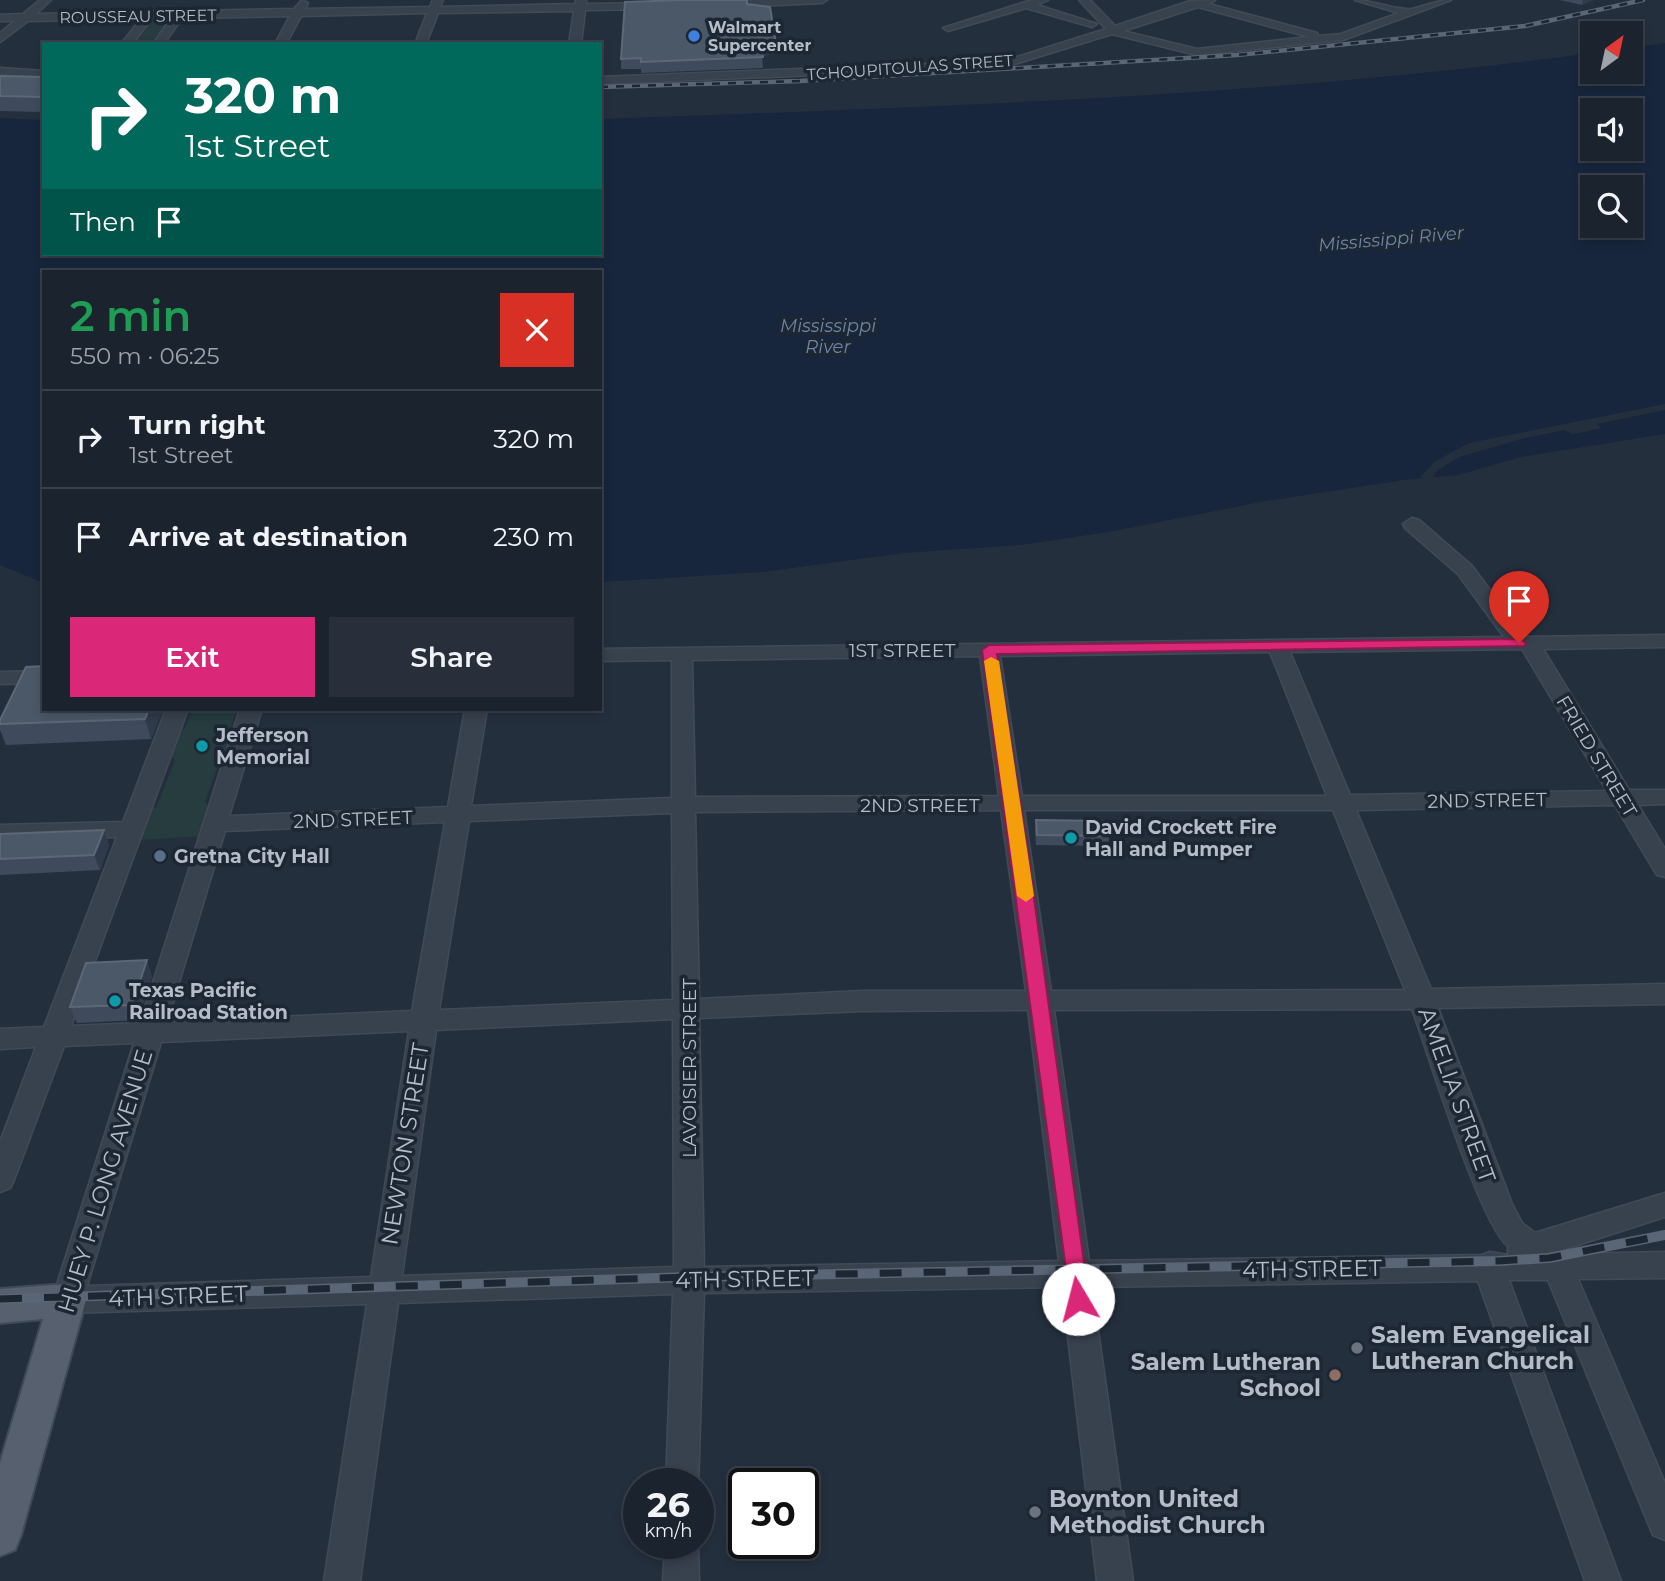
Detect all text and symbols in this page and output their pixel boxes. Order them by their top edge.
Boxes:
street label: ROUSSEAU STREET [59,6,218,27]
place label: Walmart Supercenter [708,18,811,55]
north arrow [1580,21,1643,84]
map controls [1580,21,1643,238]
marker: Walmart Supercenter [686,28,702,44]
street label: TCHOUPITOULAS STREET [806,51,1015,84]
text: 320 m [185,66,341,125]
icon: right [70,70,161,161]
button: sound [1580,98,1643,161]
text: 1st Street [185,126,330,165]
button: search [1580,175,1643,238]
icon: arrive [150,203,188,241]
text: Then [70,206,136,238]
water label: Mississippi River [1317,222,1466,256]
text: 2 min [70,290,191,342]
button: close [500,293,574,367]
water label: Mississippi River [780,315,876,358]
text: 550 m · 06:25 [70,342,220,370]
text: Turn right [129,409,265,441]
icon: right [70,420,108,458]
text: 320 m [493,423,574,455]
text: 1st Street [129,441,233,469]
icon: arrive [70,518,108,556]
text: Arrive at destination [129,521,408,553]
text: 230 m [493,521,574,553]
pin [1489,571,1549,643]
icon: arrive [1500,582,1538,620]
button: Exit [70,617,315,697]
button: Share [329,617,574,697]
street label: 1ST STREET [849,639,955,662]
street label: FRIED STREET [1551,691,1642,821]
place label: Jefferson Memorial [215,724,310,769]
marker: Jefferson Memorial [194,738,210,754]
street label: 2ND STREET [1427,788,1547,813]
street label: 2ND STREET [860,794,980,817]
street label: 2ND STREET [293,806,413,833]
place label: David Crockett Fire Hall and Pumper [1085,816,1277,861]
marker: David Crockett Fire Hall and Pumper [1063,830,1079,846]
place label: Gretna City Hall [174,845,330,868]
marker: Gretna City Hall [152,848,168,864]
street label: LAVOISIER STREET [678,978,701,1158]
place label: Texas Pacific Railroad Station [129,979,288,1024]
marker: Texas Pacific Railroad Station [107,993,123,1009]
street label: AMELIA STREET [1412,1003,1502,1187]
street label: NEWTON STREET [375,1040,435,1247]
street label: HUEY P. LONG AVENUE [52,1046,158,1316]
street label: 4TH STREET [1242,1254,1383,1284]
position arrow [1041,1262,1115,1336]
street label: 4TH STREET [675,1264,816,1294]
street label: 4TH STREET [108,1280,249,1312]
place label: Salem Evangelical Lutheran Church [1371,1321,1590,1375]
marker: Salem Evangelical Lutheran Church [1349,1340,1365,1356]
place label: Salem Lutheran School [1131,1348,1321,1402]
marker: Salem Lutheran School [1327,1367,1343,1383]
speed limit sign: 30 [728,1468,819,1559]
text: 26 [647,1483,690,1526]
place label: Boynton United Methodist Church [1049,1485,1266,1539]
marker: Boynton United Methodist Church [1027,1504,1043,1520]
text: km/h [644,1520,693,1542]

